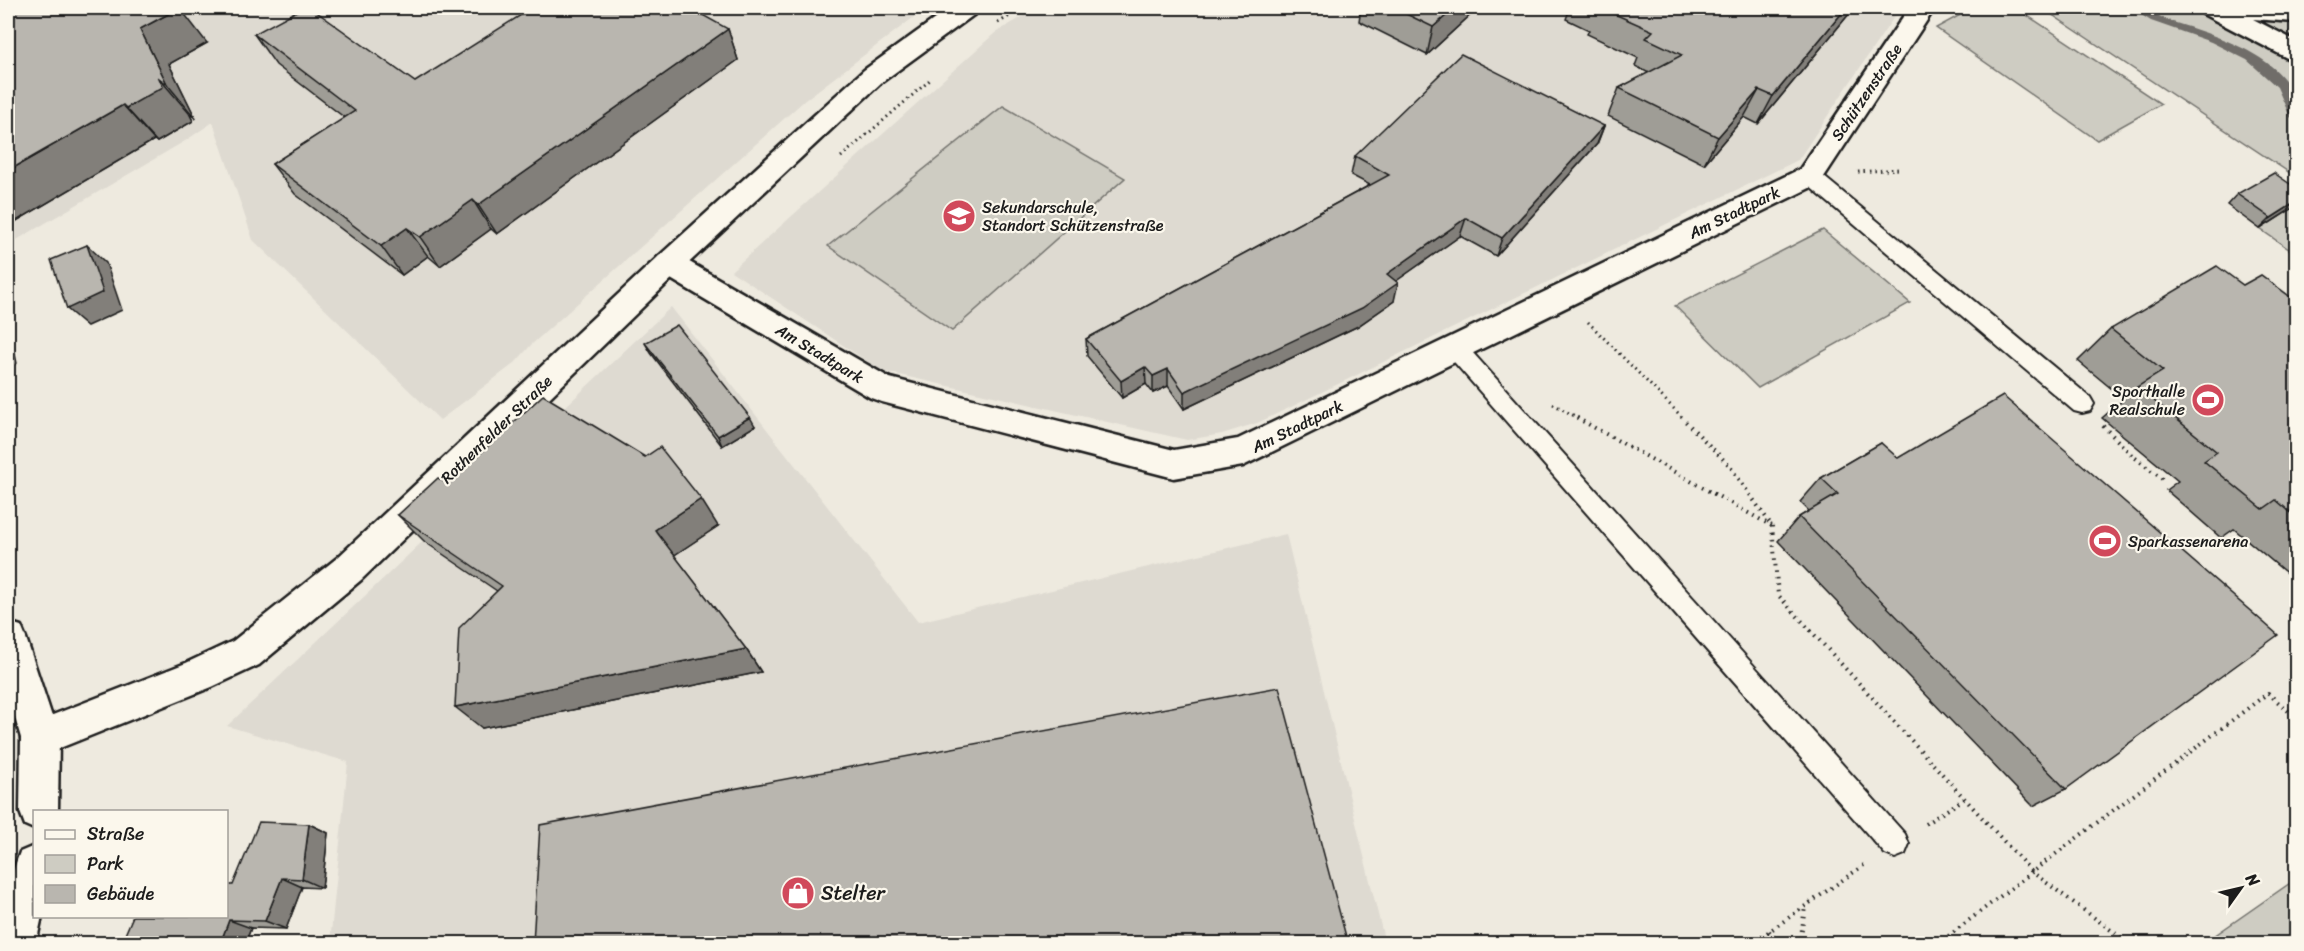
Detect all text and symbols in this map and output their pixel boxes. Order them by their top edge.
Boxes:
street label: Schützenstraße [1823,37,1910,147]
street label: Am Stadtpark [1682,178,1786,248]
place label: Sekundarschule, Standort Schützenstraße [982,193,1164,240]
school or university icon: Sekundarschule, Standort Schützenstraße [941,198,977,234]
street label: Am Stadtpark [769,315,870,392]
street label: Rothenfelder Straße [433,368,560,491]
place label: Sporthalle Realschule [2109,377,2185,424]
sports icon: Sporthalle Realschule [2190,382,2226,418]
street label: Am Stadtpark [1245,392,1349,462]
sports icon: Sparkassenarena [2087,523,2123,559]
place label: Sparkassenarena [2128,527,2248,556]
legend [33,810,228,918]
text: Straße [87,818,144,850]
text: Park [87,848,124,880]
north arrow [2211,858,2271,918]
text: N [2237,866,2269,893]
shop icon: Stelter [780,875,816,911]
place label: Stelter [821,876,887,911]
text: Gebäude [87,878,155,910]

